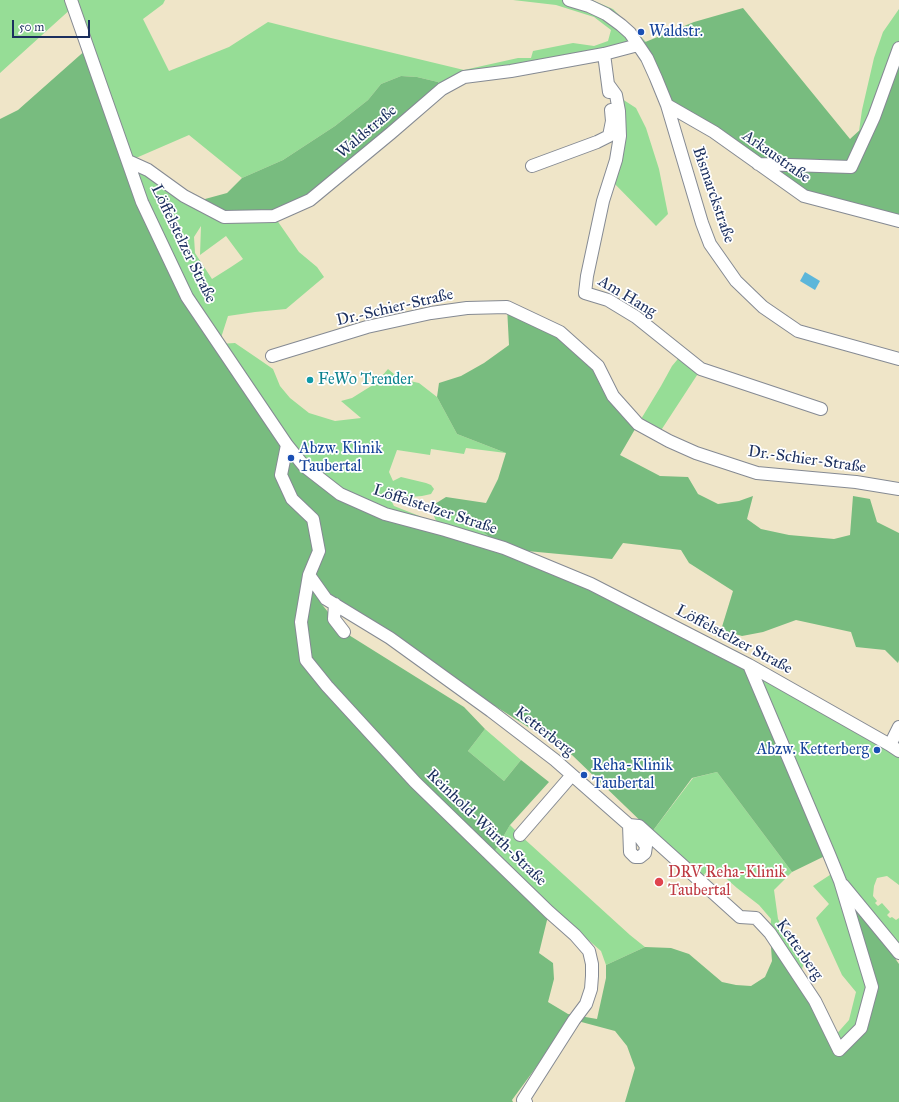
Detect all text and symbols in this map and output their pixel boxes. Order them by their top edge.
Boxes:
scale bar [14,12,92,38]
text: 50 m [19,20,44,34]
place label: Waldstr. [649,22,703,42]
marker: Waldstr. [636,27,646,37]
street label: Waldstraße [333,101,401,163]
street label: Arkaustraße [738,127,814,187]
street label: Bismarckstraße [688,144,738,246]
street label: Löffelstelzer Straße [146,182,220,306]
street label: Am Hang [594,272,660,322]
street label: Dr.-Schier-Straße [335,285,455,331]
place label: FeWo Trender [318,370,413,390]
marker: FeWo Trender [305,375,315,385]
place label: Abzw. Klinik Taubertal [299,439,382,477]
street label: Dr.-Schier-Straße [747,442,867,478]
marker: Abzw. Klinik Taubertal [286,453,296,463]
street label: Löffelstelzer Straße [371,481,499,539]
street label: Löffelstelzer Straße [672,601,796,679]
street label: Ketterberg [511,703,577,761]
place label: Abzw. Ketterberg [756,740,869,760]
marker: Abzw. Ketterberg [872,745,882,755]
place label: Reha-Klinik Taubertal [592,756,673,794]
street label: Reinhold-Würth-Straße [422,766,550,890]
marker: Reha-Klinik Taubertal [579,770,589,780]
place label: DRV Reha-Klinik Taubertal [668,863,786,901]
marker: DRV Reha-Klinik Taubertal [653,876,665,888]
street label: Ketterberg [771,916,827,984]

